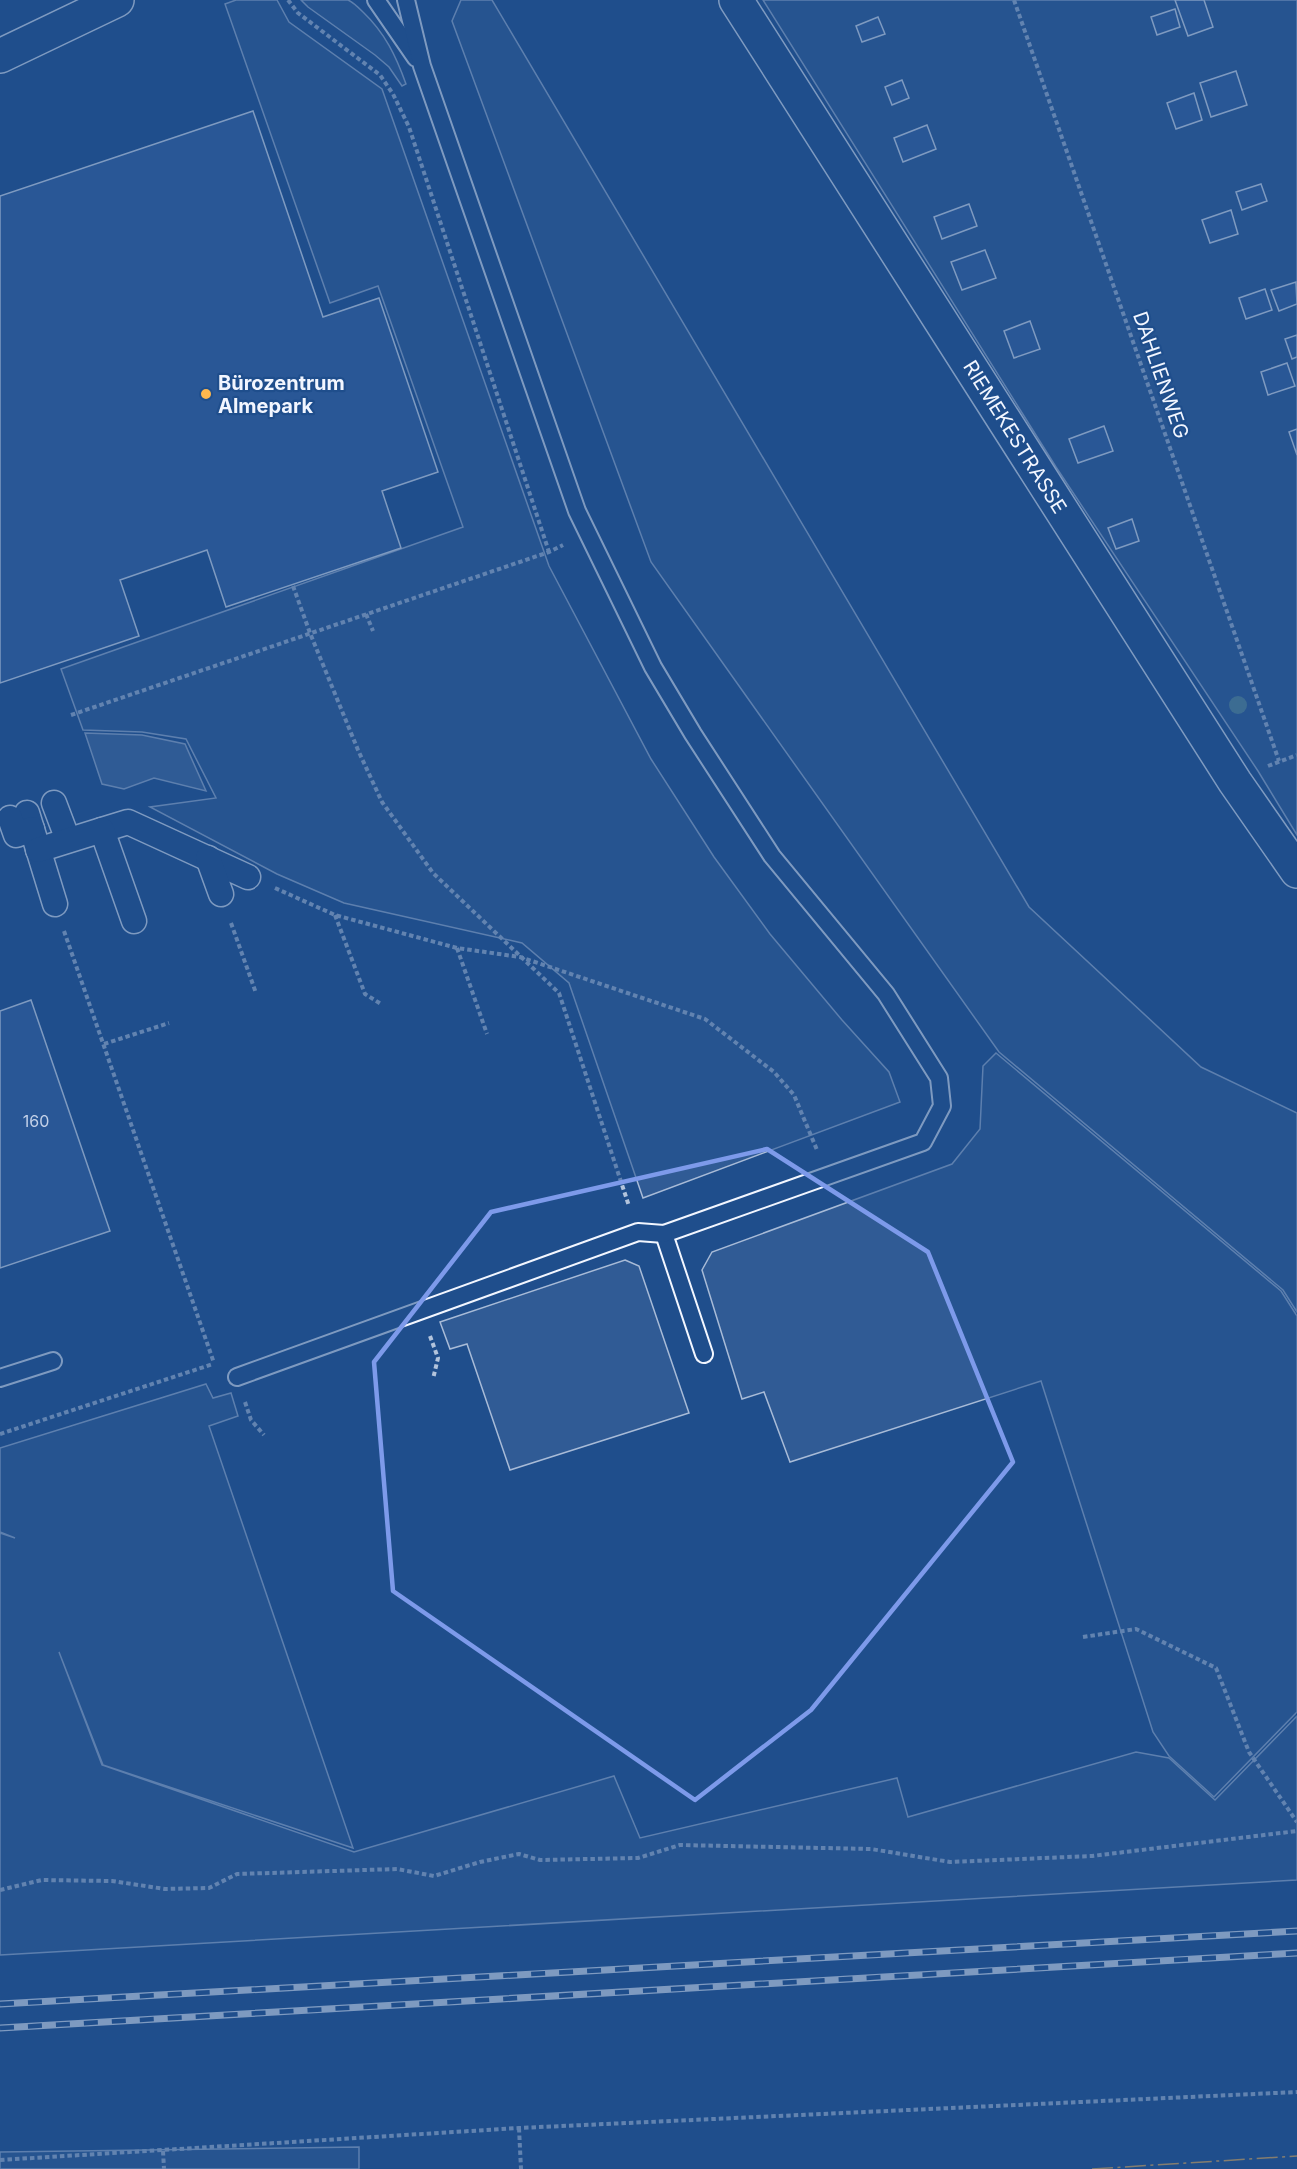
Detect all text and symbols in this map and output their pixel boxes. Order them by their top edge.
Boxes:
street label: DAHLIENWEG [1128,308,1194,442]
street label: RIEMEKESTRASSE [958,356,1072,518]
place label: Bürozentrum Almepark [218,371,345,418]
marker: Bürozentrum Almepark [199,387,213,401]
house number: 160 [23,1111,49,1131]

